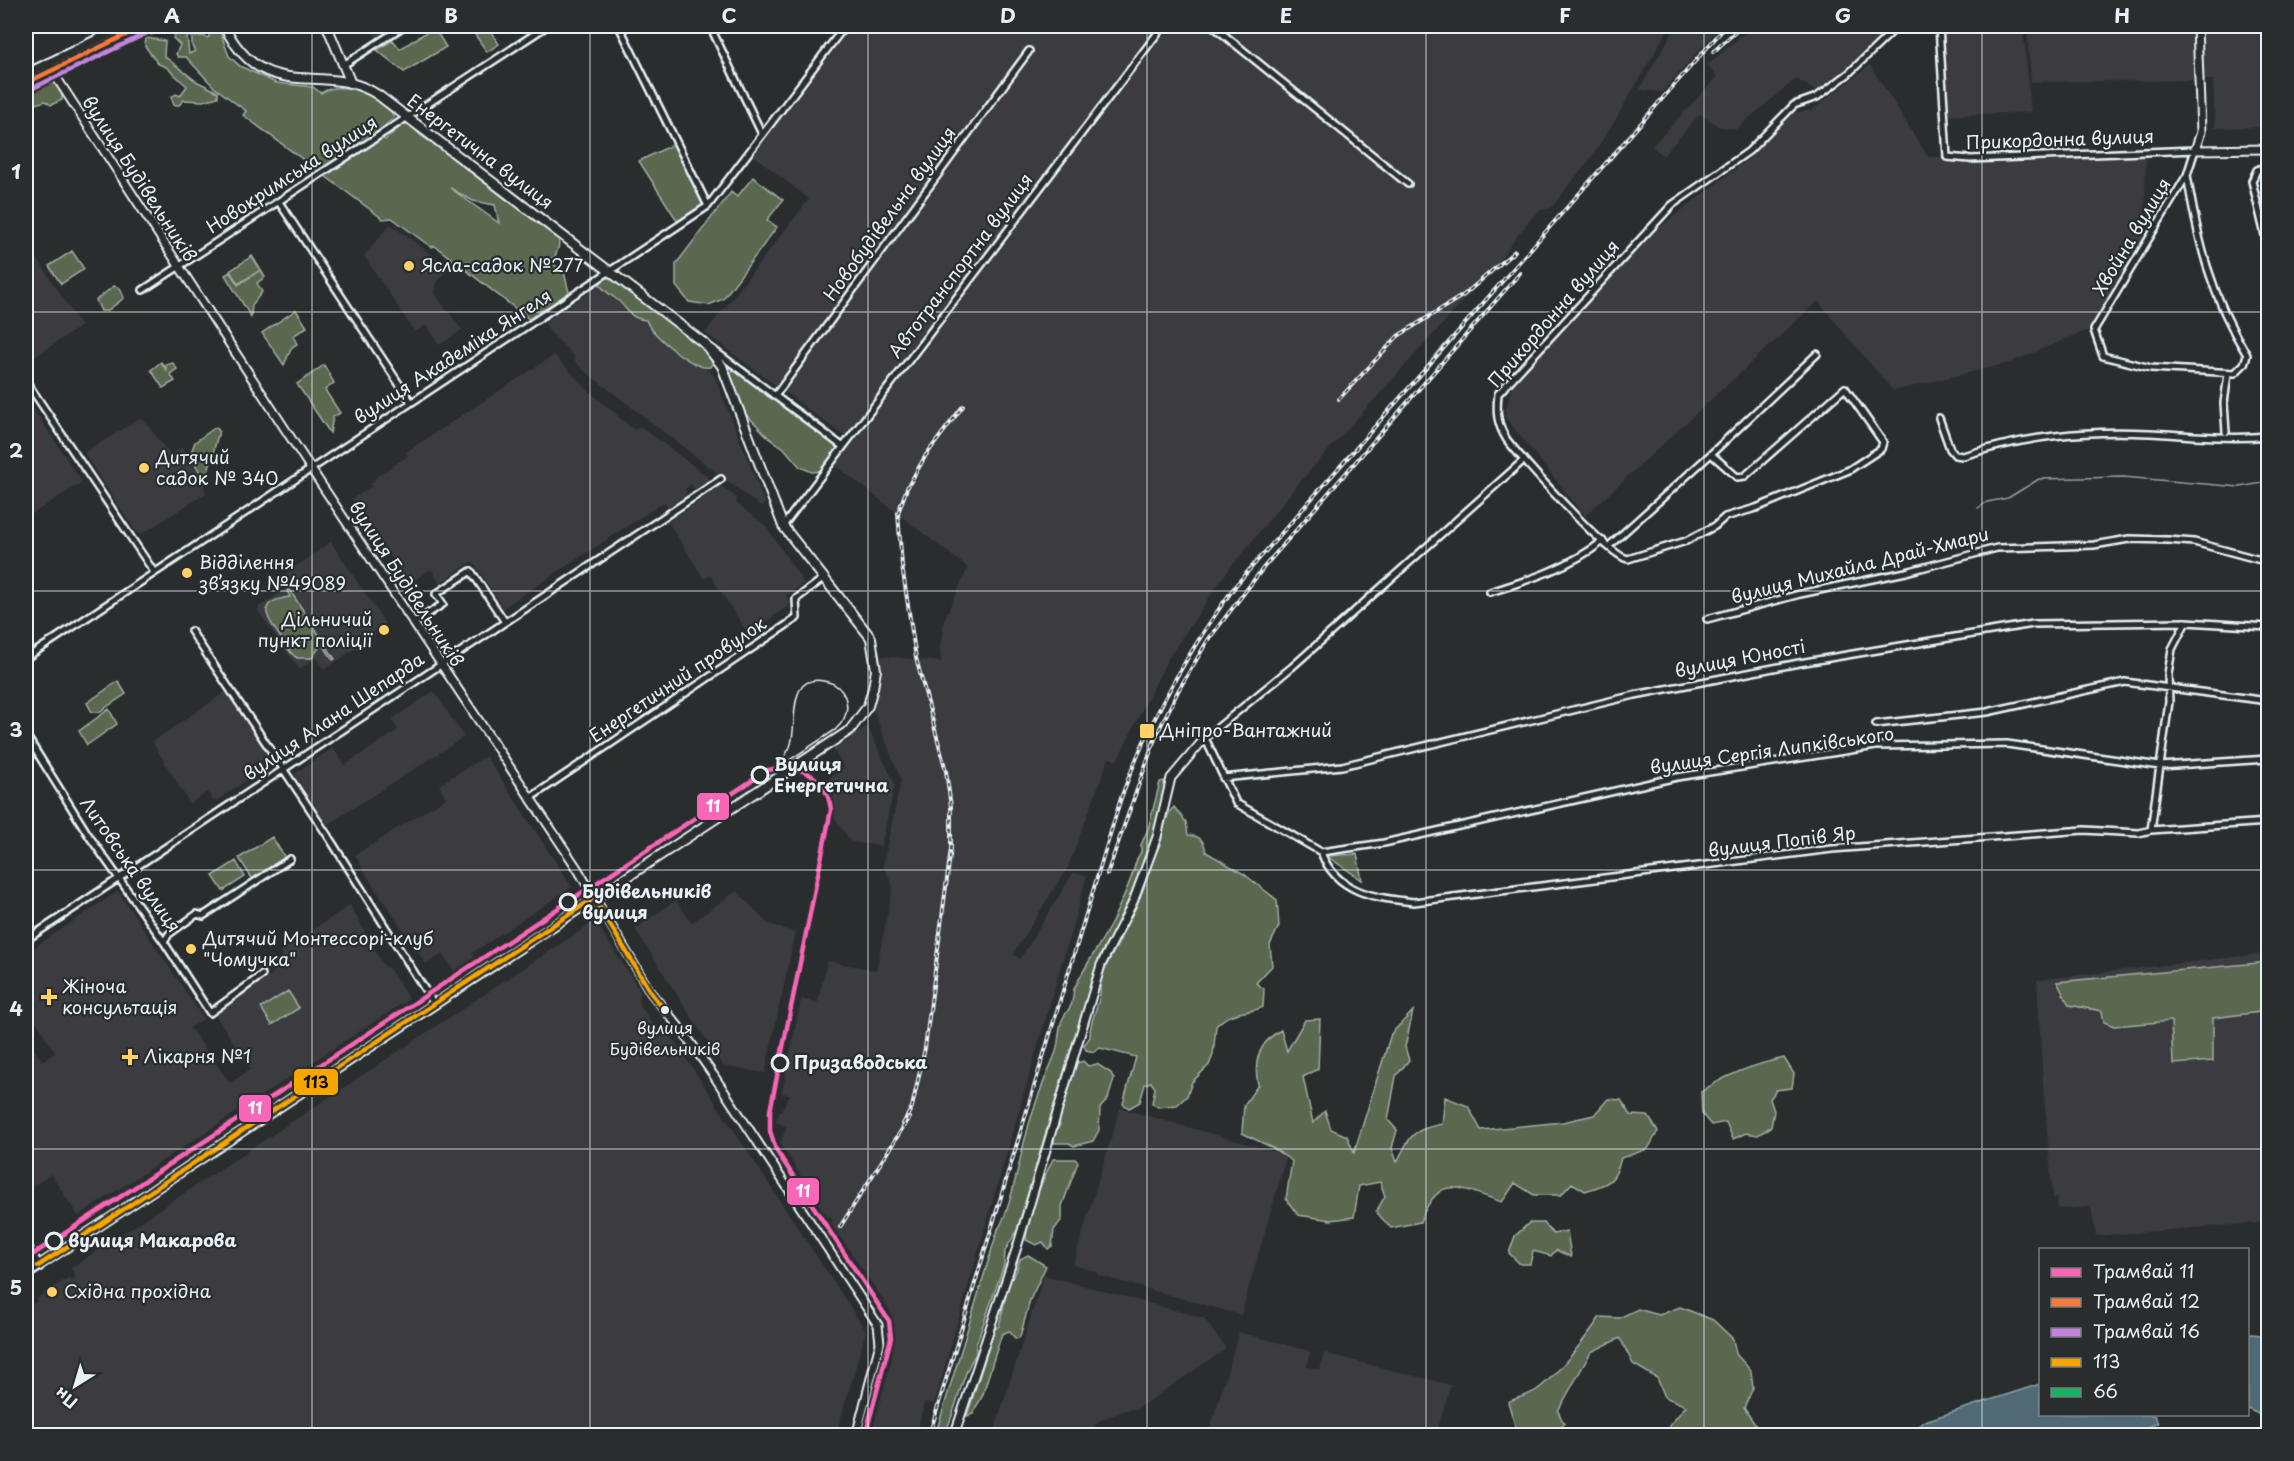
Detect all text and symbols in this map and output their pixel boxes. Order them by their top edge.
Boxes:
text: A [164,0,180,30]
text: B [444,0,458,30]
text: C [721,0,737,30]
text: D [1000,0,1016,30]
text: E [1280,0,1292,30]
text: F [1559,0,1571,30]
text: G [1835,0,1851,30]
text: H [2114,0,2130,30]
street label: Енергетична вулиця [402,87,560,215]
street label: вулиця Будівельників [76,90,204,266]
street label: Новокримська вулиця [200,108,382,239]
street label: Новобудівельна вулиця [816,120,961,306]
street label: Прикордонна вулиця [1965,122,2154,155]
text: 1 [11,156,21,186]
street label: Автотранспортна вулиця [881,167,1038,363]
street label: Хвойна вулиця [2085,172,2177,300]
street label: Прикордонна вулиця [1481,233,1625,393]
place label: Ясла-садок №277 [421,251,584,278]
marker: Ясла-садок №277 [402,259,416,273]
street label: вулиця Академіка Янгеля [348,282,556,430]
text: 2 [9,435,23,465]
place label: Дитячий садок № 340 [155,443,278,491]
marker: Дитячий садок № 340 [137,461,151,475]
street label: вулиця Будівельників [343,495,471,671]
street label: вулиця Михайла Драй-Хмари [1728,519,1991,610]
place label: Відділення зв’язку №49089 [198,548,346,596]
marker: Відділення зв’язку №49089 [180,566,194,580]
place label: Дільничий пункт поліції [258,605,373,653]
street label: Енергетичний провулок [583,609,771,748]
marker: Дільничий пункт поліції [377,623,391,637]
street label: вулиця Юності [1672,632,1807,683]
street label: вулиця Алана Шепарда [237,645,430,786]
text: 3 [9,714,23,744]
place label: Дніпро-Вантажний [1159,716,1332,743]
street label: вулиця Сергія Липківського [1648,719,1896,780]
marker: Дніпро-Вантажний [1138,722,1156,740]
place label: Вулиця Енергетична [774,750,889,798]
marker: Вулиця Енергетична [751,766,769,784]
street label: Литовська вулиця [74,791,188,937]
line badge: 11 [696,792,730,821]
text: 11 [706,793,720,817]
street label: вулиця Попів Яр [1707,818,1857,863]
place label: Будівельників вулиця [582,877,712,925]
marker: Будівельників вулиця [559,893,577,911]
place label: Дитячий Монтессорі-клуб "Чомучка" [202,924,434,972]
marker: Дитячий Монтессорі-клуб "Чомучка" [184,942,198,956]
place label: Жіноча консультація [62,972,178,1020]
marker: Жіноча консультація [40,988,58,1006]
text: 4 [9,993,23,1023]
marker: вулиця Будівельників [659,1004,671,1016]
place label: вулиця Будівельників [610,1015,720,1060]
place label: Лікарня №1 [144,1042,251,1069]
marker: Лікарня №1 [121,1048,139,1066]
place label: Призаводська [794,1048,927,1075]
marker: Призаводська [771,1054,789,1072]
line badge: 113 [293,1068,339,1096]
text: 113 [303,1069,329,1093]
line badge: 11 [238,1094,272,1123]
text: 11 [248,1095,262,1119]
line badge: 11 [786,1177,820,1206]
text: 11 [796,1178,810,1202]
place label: вулиця Макарова [68,1226,237,1253]
marker: вулиця Макарова [45,1232,63,1250]
legend [2039,1248,2249,1416]
text: Трамвай 11 [2093,1257,2194,1284]
text: 5 [10,1272,22,1302]
place label: Східна прохідна [64,1277,212,1304]
marker: Східна прохідна [45,1285,59,1299]
text: Трамвай 12 [2093,1287,2200,1314]
text: Трамвай 16 [2093,1317,2200,1344]
text: 113 [2093,1347,2120,1374]
north arrow [45,1356,105,1416]
text: 66 [2093,1377,2118,1404]
text: Пн [49,1382,82,1415]

